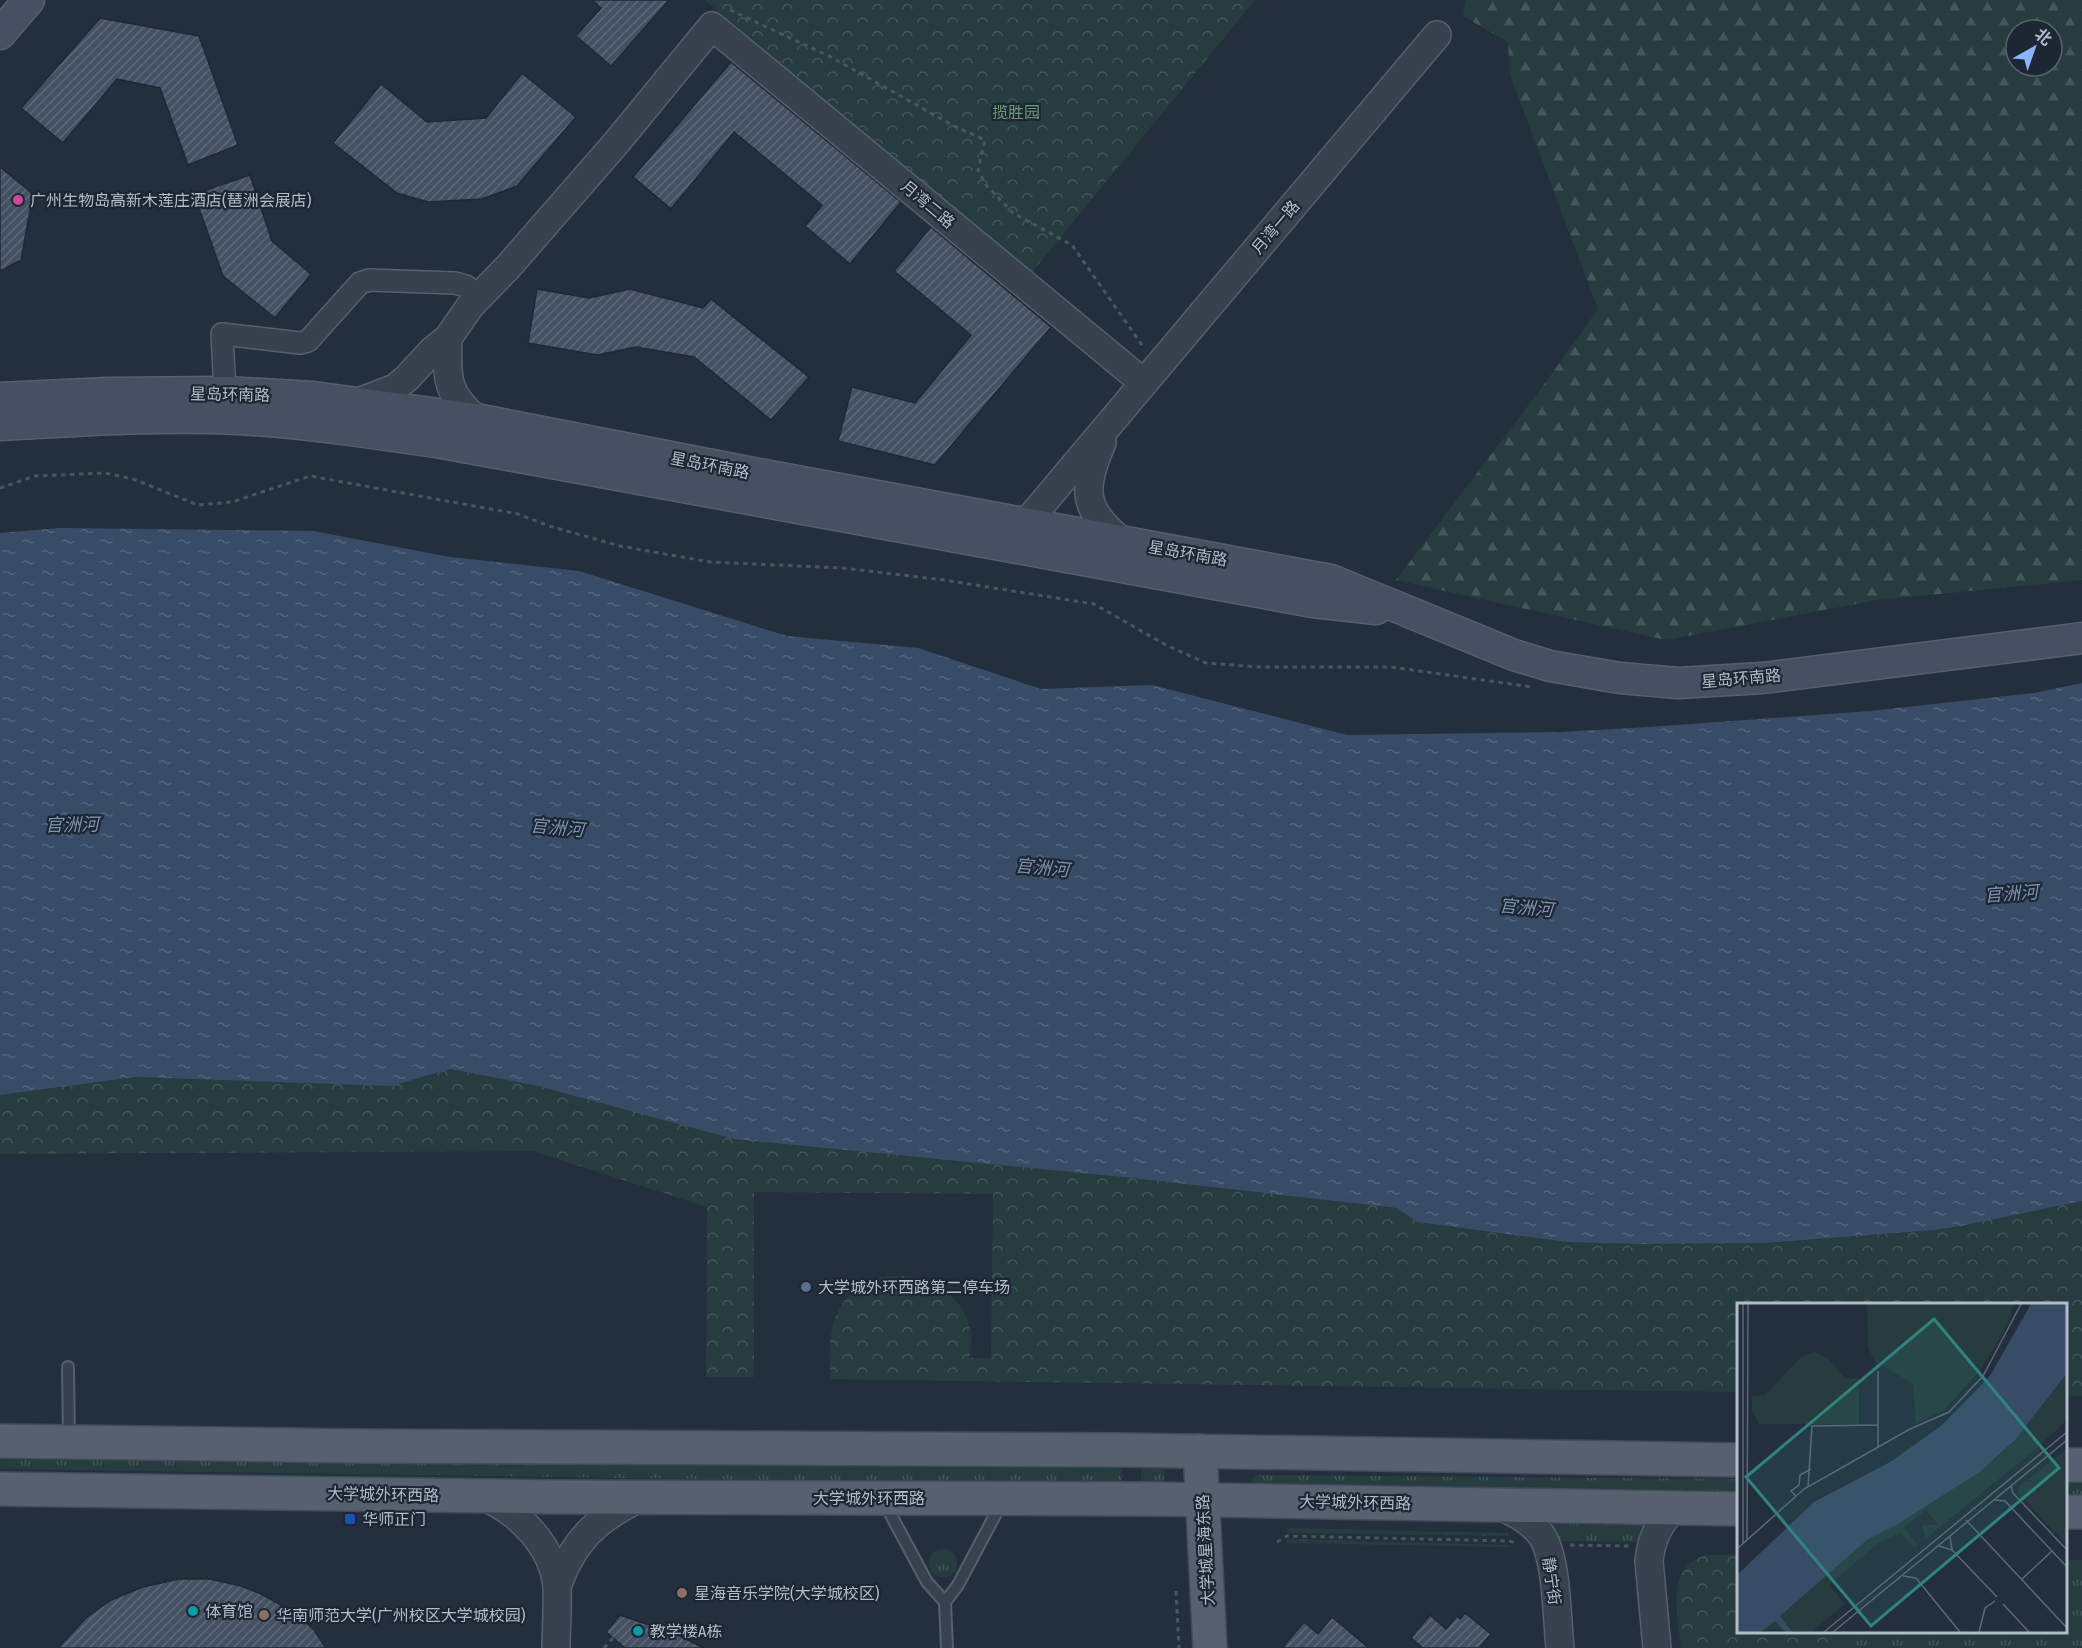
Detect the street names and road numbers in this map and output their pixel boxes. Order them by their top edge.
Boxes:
street label: 月湾二路 [897,177,958,232]
street label: 月湾一路 [1248,197,1303,258]
street label: 星岛环南路 [190,384,270,405]
street label: 星岛环南路 [669,449,751,482]
street label: 星岛环南路 [1147,537,1229,570]
street label: 星岛环南路 [1700,666,1782,691]
street label: 大学城外环西路 [327,1484,439,1505]
street label: 大学城外环西路 [813,1489,925,1508]
street label: 大学城外环西路 [1299,1492,1411,1513]
street label: 大学城星海东路 [1193,1494,1218,1606]
street label: 静宁街 [1539,1556,1564,1606]

